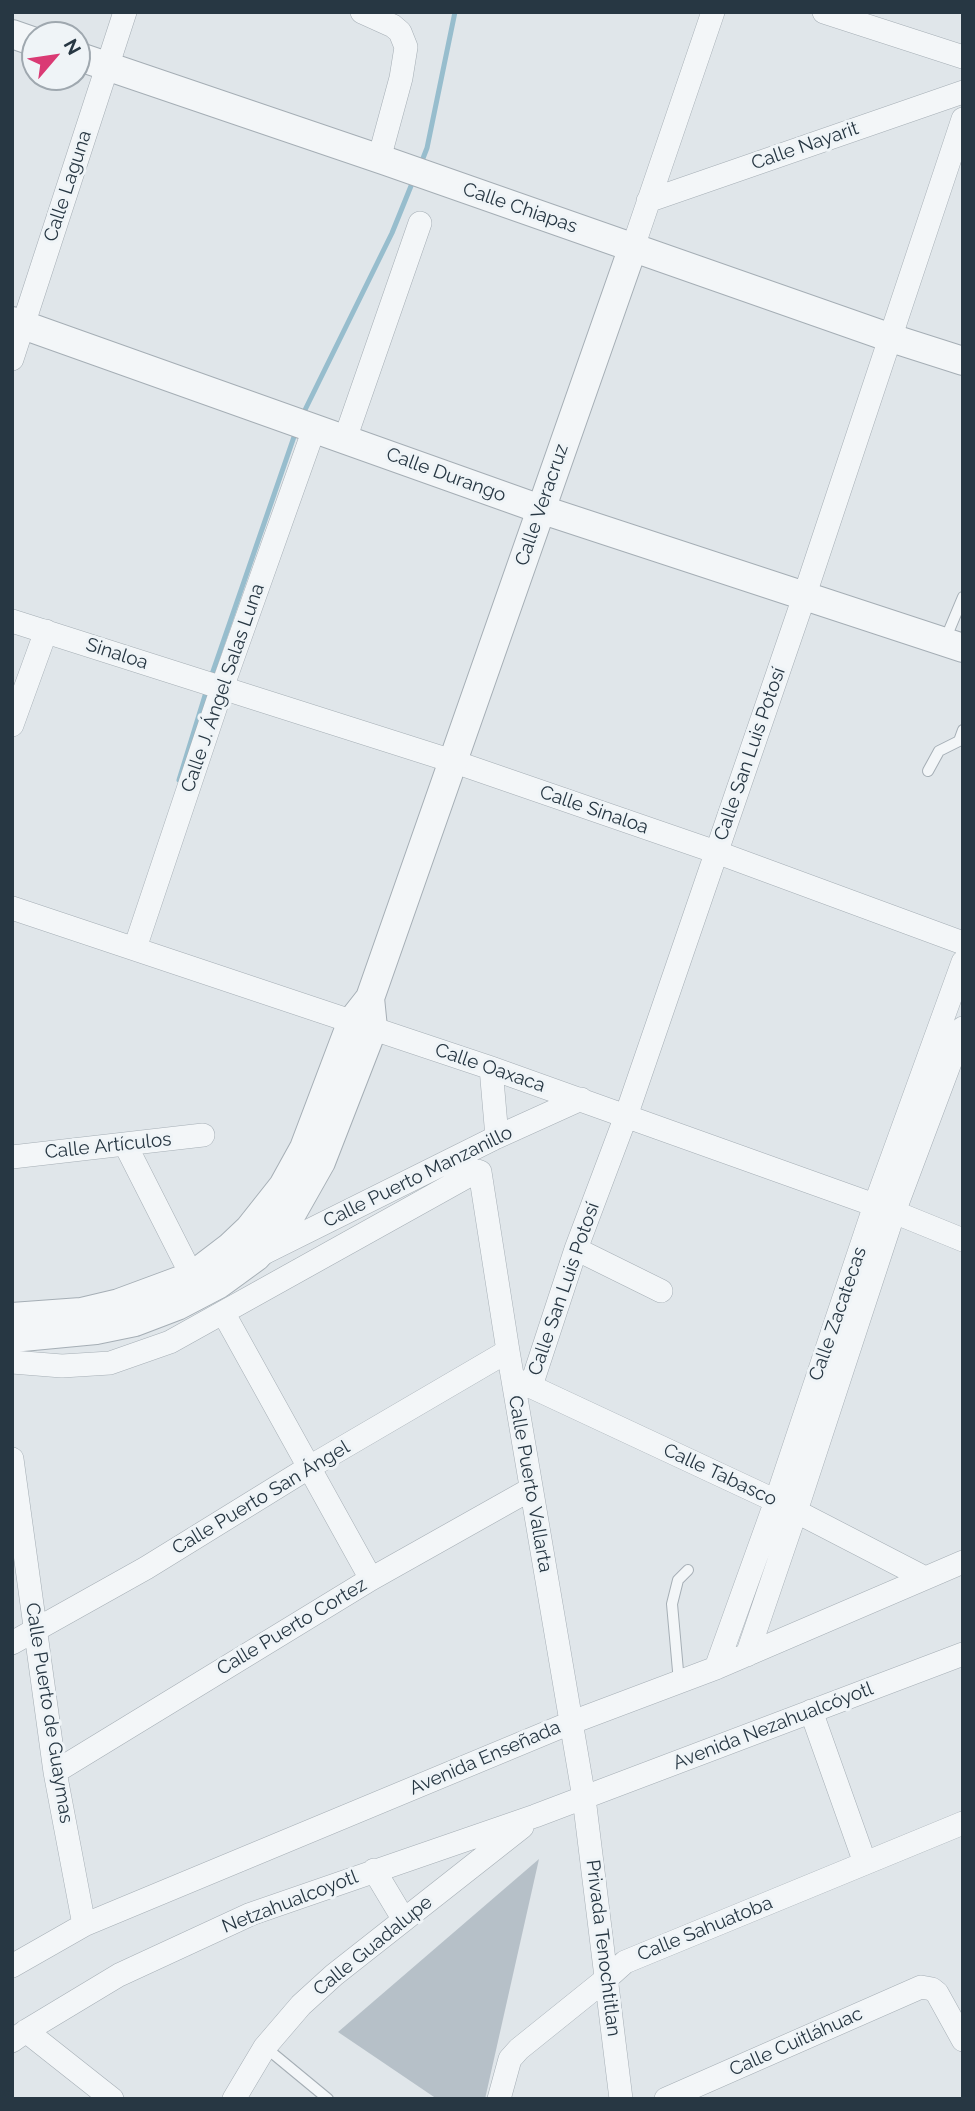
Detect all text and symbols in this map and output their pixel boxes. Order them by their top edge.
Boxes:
north arrow [21,21,91,91]
text: N [59,35,86,58]
street label: Calle Nayarit [748,117,862,175]
street label: Calle Laguna [39,127,97,245]
street label: Calle Chiapas [460,178,580,238]
street label: Calle Veracruz [511,441,573,569]
street label: Calle Durango [383,443,509,507]
street label: Calle J. Ángel Salas Luna [177,581,269,795]
street label: Sinaloa [83,633,151,675]
street label: Calle San Luis Potosí [710,664,790,844]
street label: Calle Sinaloa [537,781,651,839]
street label: Calle Oaxaca [432,1039,548,1097]
street label: Calle Puerto Manzanillo [320,1121,516,1233]
street label: Calle Artículos [44,1128,172,1164]
street label: Calle San Luis Potosí [524,1199,604,1379]
street label: Calle Zacatecas [804,1244,872,1384]
street label: Calle Puerto Vallarta [503,1394,557,1574]
street label: Calle Puerto San Ángel [168,1436,354,1560]
street label: Calle Tabasco [660,1439,780,1511]
street label: Calle Puerto Cortez [213,1573,371,1681]
street label: Calle Puerto de Guaymas [20,1601,78,1825]
street label: Avenida Nezahualcóyotl [670,1677,876,1775]
street label: Avenida Enseñada [406,1716,564,1800]
street label: Privada Tenochtitlan [581,1858,625,2038]
street label: Netzahualcoyotl [219,1866,361,1938]
street label: Calle Guadalupe [309,1891,437,2001]
street label: Calle Sahuatoba [634,1891,776,1967]
street label: Calle Cuitláhuac [726,2002,866,2082]

